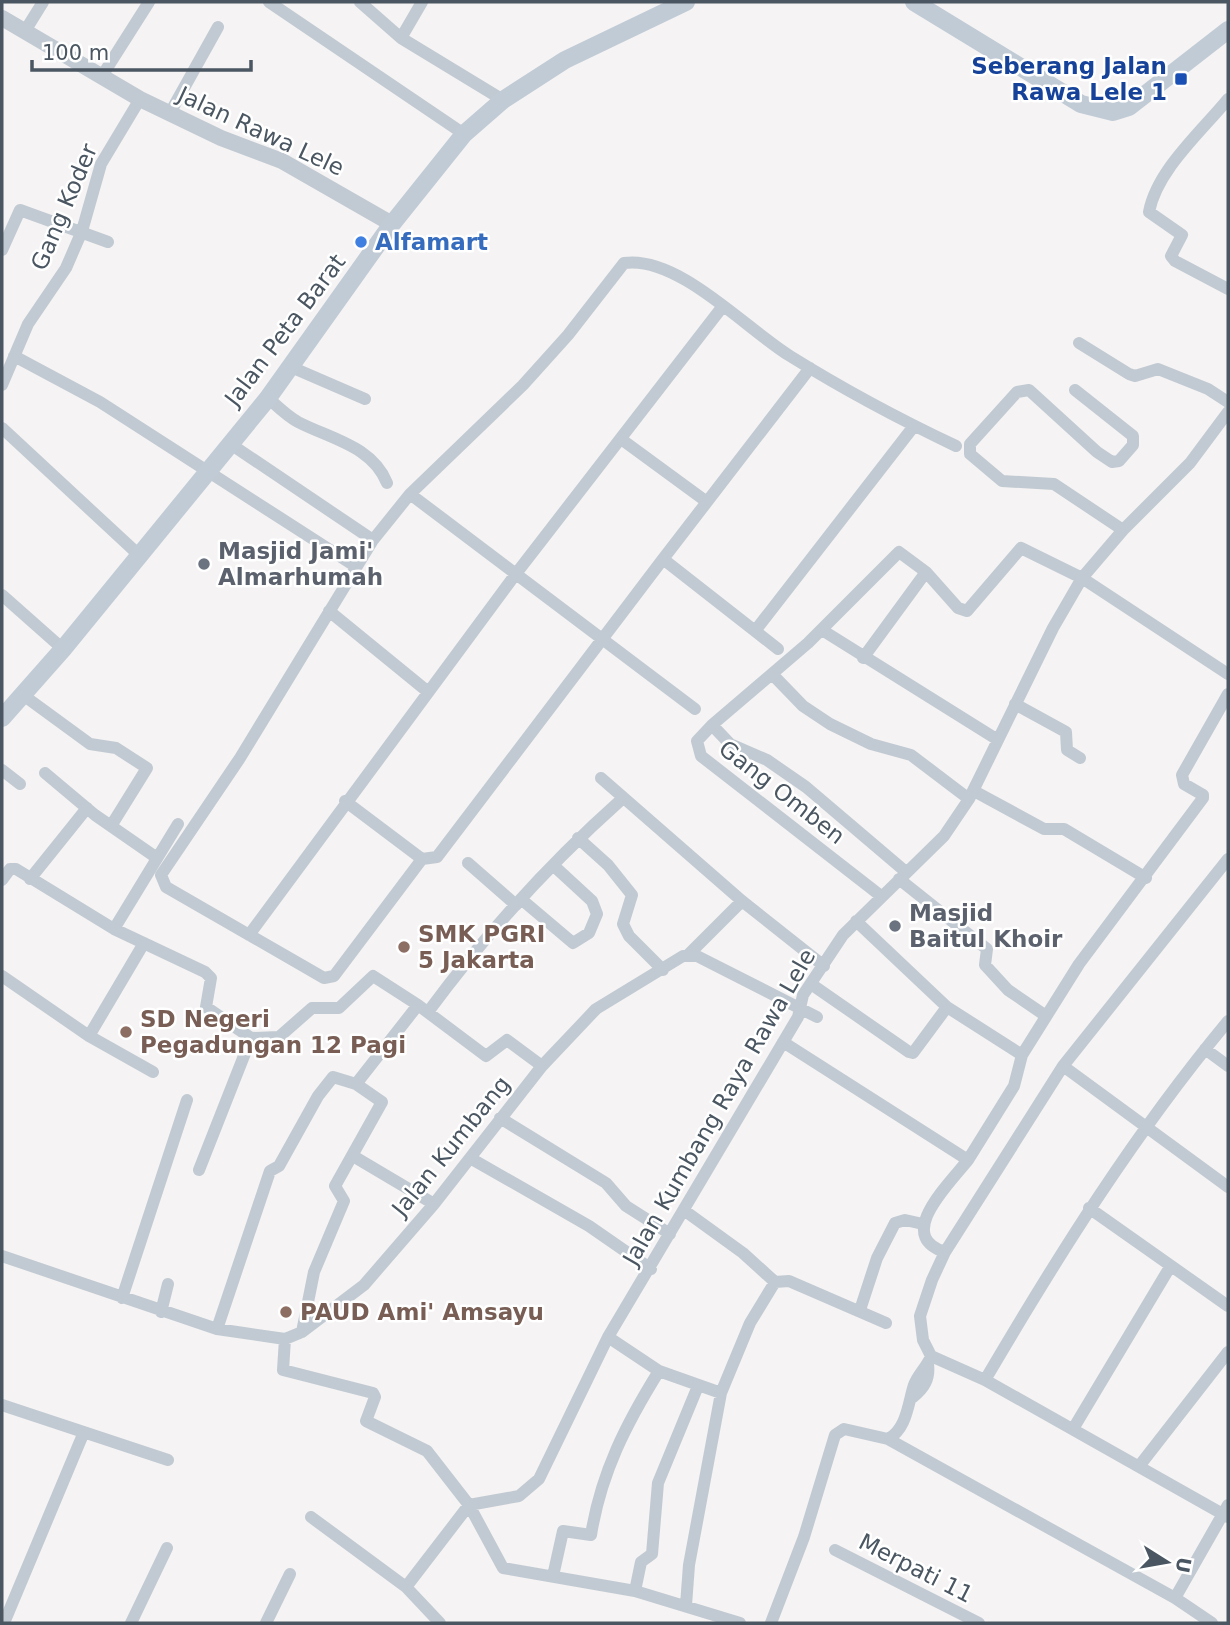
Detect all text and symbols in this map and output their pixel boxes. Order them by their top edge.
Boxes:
scale bar [32,28,250,72]
text: 100 m [42,41,109,65]
place label: Seberang Jalan Rawa Lele 1 [971,53,1167,105]
marker: Seberang Jalan Rawa Lele 1 [1173,71,1189,87]
street label: Jalan Rawa Lele [172,80,348,181]
street label: Gang Koder [26,139,102,274]
place label: Alfamart [375,229,488,255]
marker: Alfamart [353,234,369,250]
street label: Jalan Peta Barat [218,249,351,413]
place label: Masjid Jami' Almarhumah [218,538,383,590]
marker: Masjid Jami' Almarhumah [196,556,212,572]
street label: Gang Omben [714,735,850,849]
place label: Masjid Baitul Khoir [909,900,1063,952]
marker: Masjid Baitul Khoir [887,918,903,934]
place label: SMK PGRI 5 Jakarta [418,921,545,973]
marker: SMK PGRI 5 Jakarta [396,939,412,955]
street label: Jalan Kumbang Raya Rawa Lele [617,944,820,1271]
place label: SD Negeri Pegadungan 12 Pagi [140,1006,406,1058]
marker: SD Negeri Pegadungan 12 Pagi [118,1024,134,1040]
street label: Jalan Kumbang [386,1071,515,1223]
place label: PAUD Ami' Amsayu [300,1299,544,1325]
marker: PAUD Ami' Amsayu [278,1304,294,1320]
north arrow [1132,1527,1202,1597]
street label: Merpati 11 [855,1528,977,1608]
text: U [1171,1556,1196,1575]

